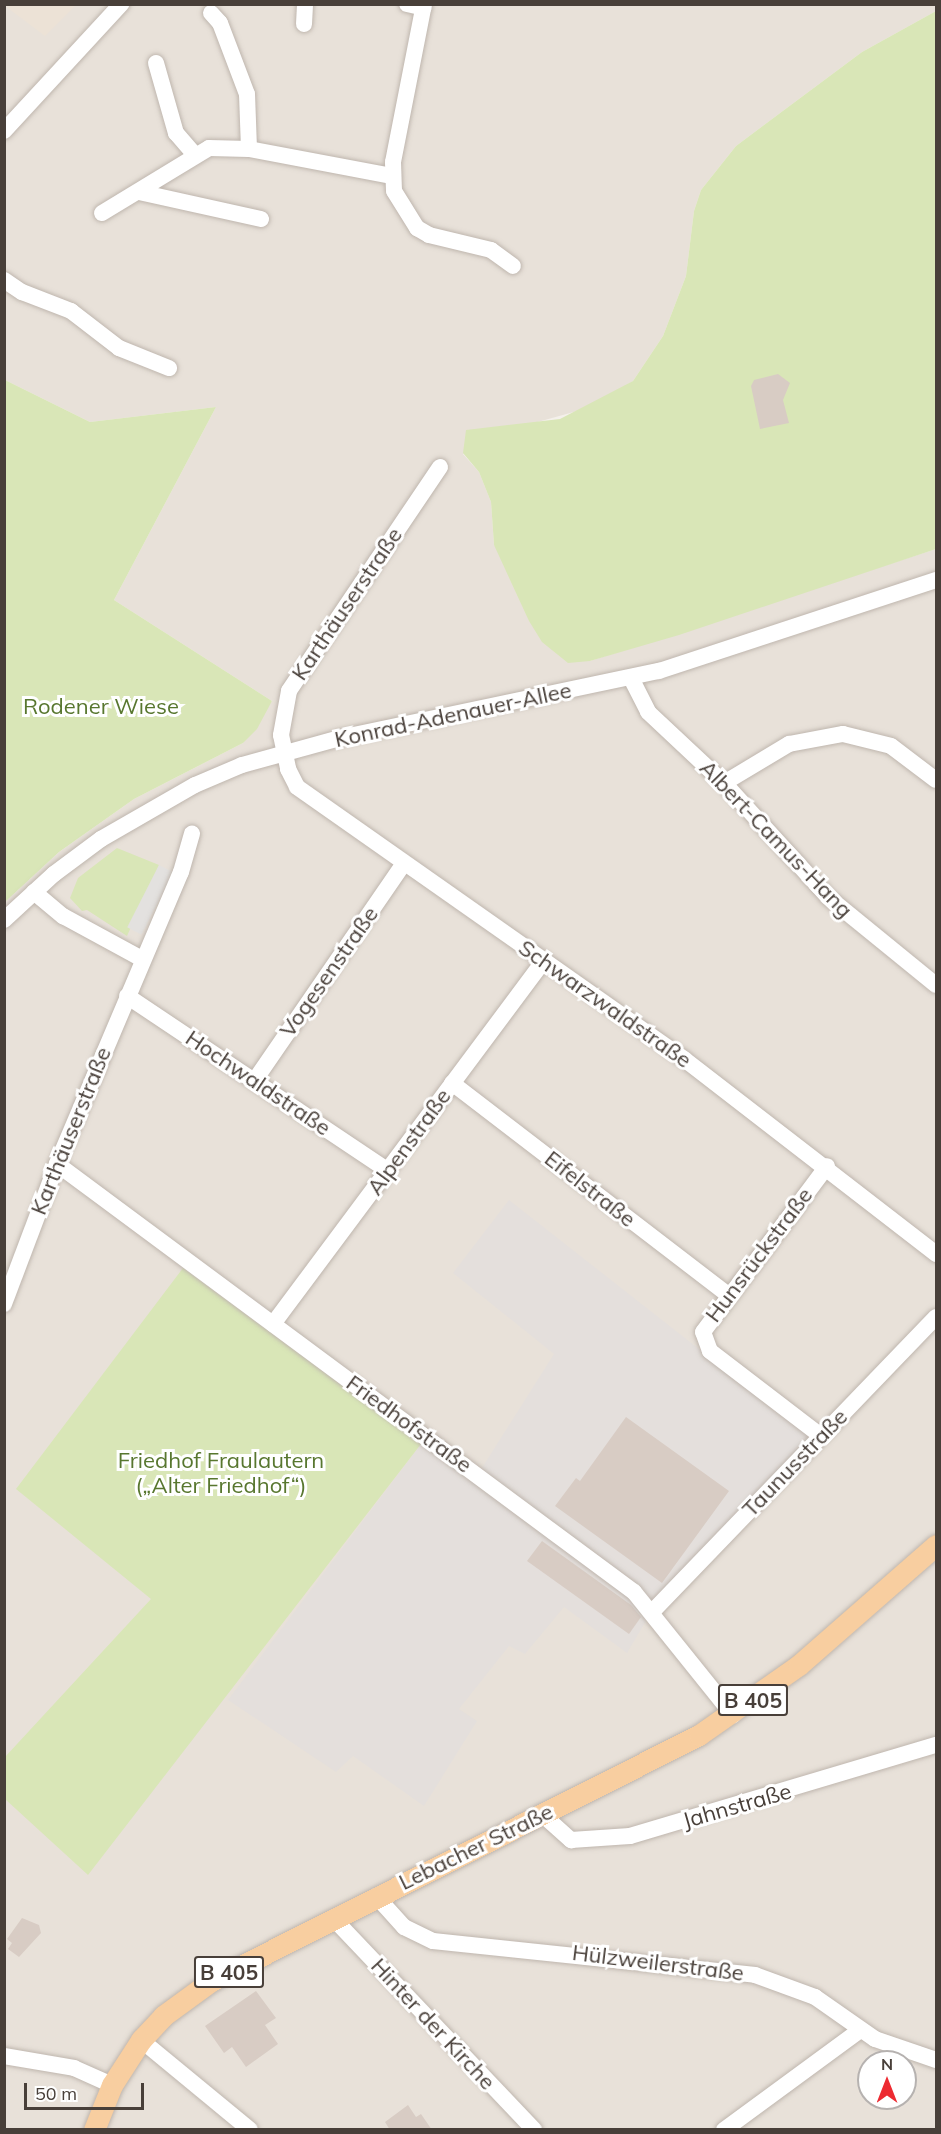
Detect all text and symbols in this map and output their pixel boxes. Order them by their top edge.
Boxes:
street label: Karthäuserstraße [286,523,408,685]
street label: Konrad-Adenauer-Allee [332,677,574,753]
park label: Rodener Wiese [23,694,179,720]
street label: Albert-Camus-Hang [694,755,858,923]
street label: Vogesenstraße [274,902,384,1042]
street label: Schwarzwaldstraße [514,934,696,1074]
street label: Hochwaldstraße [181,1025,335,1141]
street label: Karthäuserstraße [25,1043,117,1219]
street label: Alpenstraße [362,1084,456,1200]
street label: Eifelstraße [539,1145,641,1233]
street label: Hunsrückstraße [700,1183,818,1327]
street label: Friedhofstraße [341,1370,477,1478]
street label: Taunusstraße [737,1404,853,1522]
park label: Friedhof Fraulautern („Alter Friedhof“) [118,1447,324,1498]
road number: B 405 [717,1682,789,1718]
street label: Jahnstraße [680,1778,794,1834]
street label: Lebacher Straße [395,1798,557,1896]
street label: Hülzweilerstraße [571,1939,745,1987]
street label: Hinter der Kirche [365,1953,501,2095]
road number: B 405 [193,1954,265,1990]
north arrow [857,2050,917,2110]
text: N [881,2054,893,2074]
scale bar [27,2071,147,2109]
text: 50 m [35,2082,77,2105]

